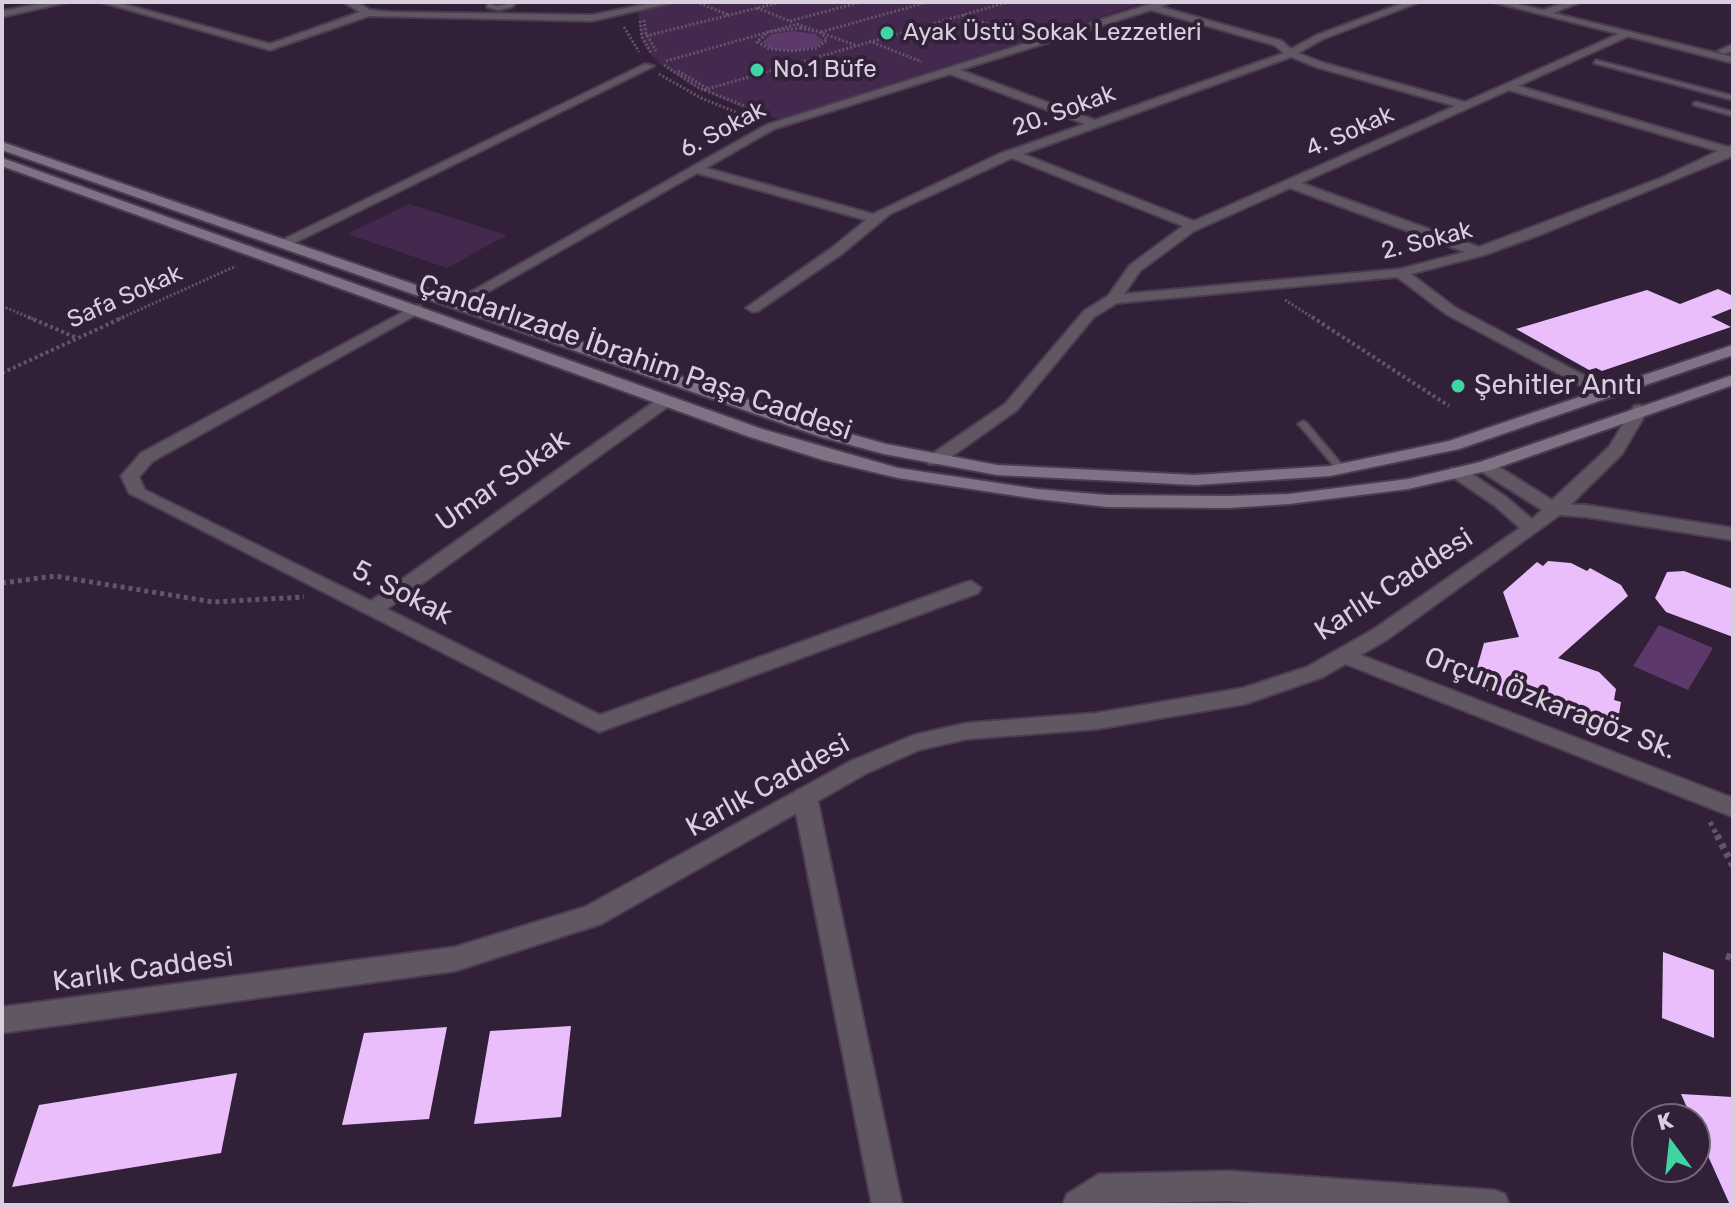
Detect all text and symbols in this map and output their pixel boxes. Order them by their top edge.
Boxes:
place label: Ayak Üstü Sokak Lezzetleri [903,19,1202,47]
marker: Ayak Üstü Sokak Lezzetleri [878,24,896,42]
place label: No.1 Büfe [773,56,877,84]
marker: No.1 Büfe [748,61,766,79]
street label: 20. Sokak [1009,79,1119,143]
street label: 6. Sokak [675,95,771,165]
street label: 4. Sokak [1302,100,1398,164]
street label: 2. Sokak [1379,216,1475,266]
street label: Safa Sokak [63,259,187,335]
street label: Çandarlızade İbrahim Paşa Caddesi [414,268,856,448]
place label: Şehitler Anıtı [1474,369,1642,403]
marker: Şehitler Anıtı [1449,377,1467,395]
street label: Umar Sokak [430,423,576,539]
street label: Karlık Caddesi [1309,521,1479,649]
street label: 5. Sokak [346,554,458,632]
street label: Orçun Özkaragöz Sk. [1419,641,1681,767]
street label: Karlık Caddesi [680,727,856,845]
street label: Karlık Caddesi [51,941,235,999]
north arrow [1631,1103,1711,1183]
text: K [1655,1106,1676,1136]

